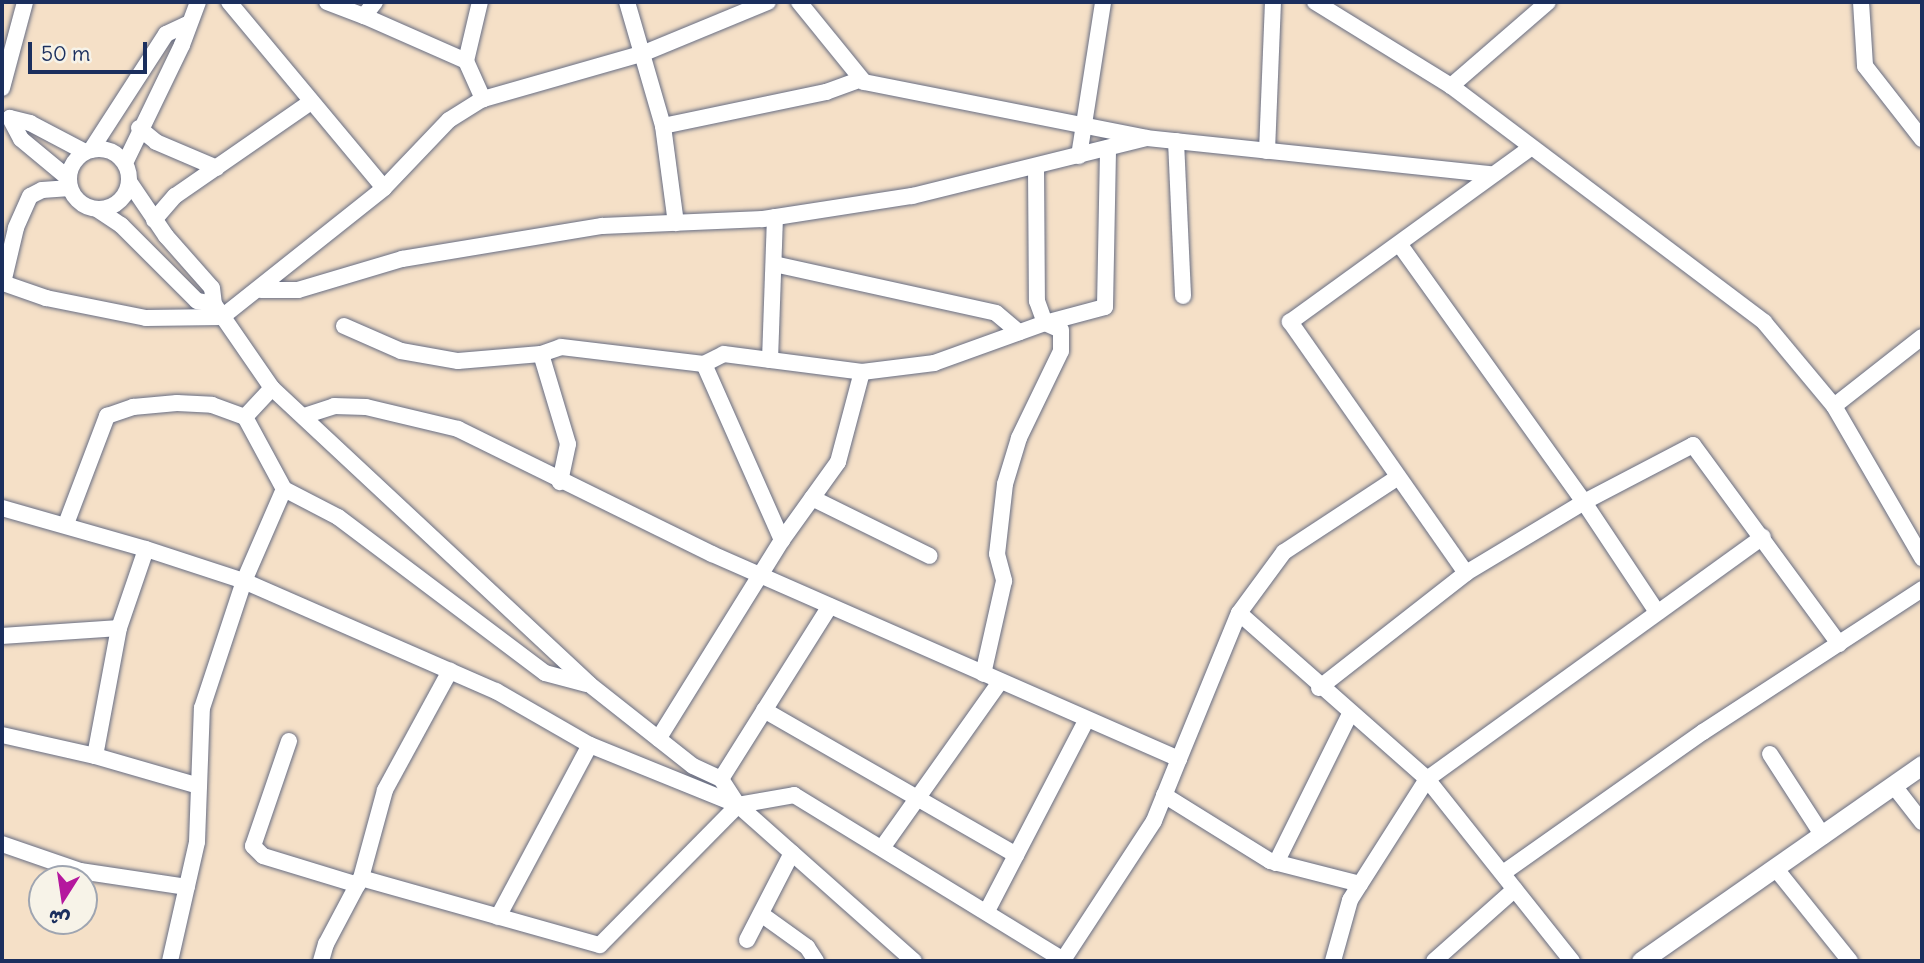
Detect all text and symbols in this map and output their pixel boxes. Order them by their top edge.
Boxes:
scale bar [32,28,150,72]
text: 50 m [41,40,90,67]
north arrow [28,865,98,935]
text: ش [46,905,72,932]

